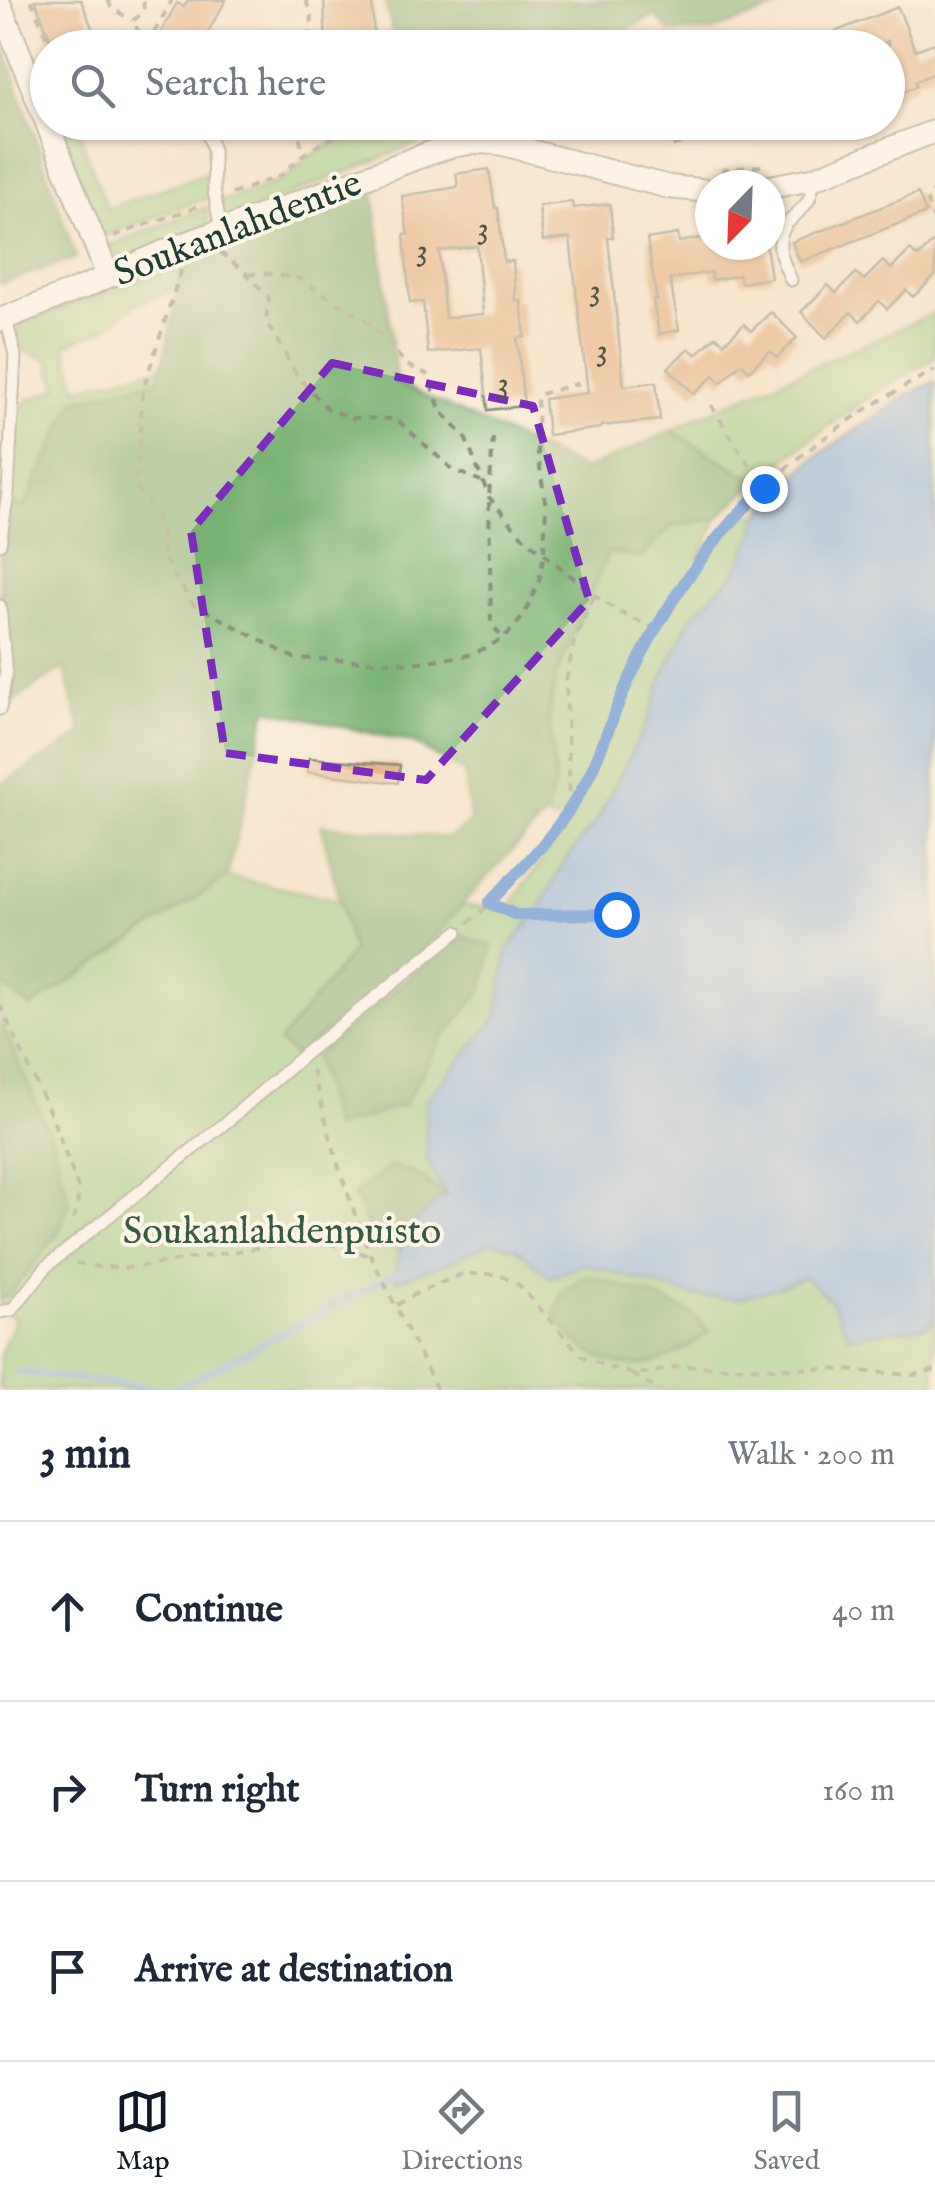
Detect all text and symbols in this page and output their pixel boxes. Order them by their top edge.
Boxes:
search box [30,30,905,140]
icon: search [65,58,120,113]
text: Search here [145,61,326,109]
street label: Soukanlahdentie [107,160,369,299]
north arrow [695,170,785,260]
house number: 3 [477,209,489,250]
house number: 3 [416,231,428,272]
house number: 3 [589,271,601,312]
house number: 3 [596,331,608,372]
house number: 3 [497,364,509,405]
route end [742,466,788,512]
route start [594,892,640,938]
park label: Soukanlahdenpuisto [123,1209,441,1257]
text: 3 min [40,1429,131,1482]
text: Walk · 200 m [728,1435,895,1476]
icon: ahead [40,1584,95,1639]
text: Continue [135,1587,283,1635]
text: 40 m [832,1591,895,1632]
icon: right [40,1764,95,1819]
text: Turn right [135,1767,299,1815]
text: 160 m [822,1771,895,1812]
icon: arrive [40,1944,95,1999]
text: Arrive at destination [135,1947,453,1995]
tab: Map [115,2084,170,2179]
tab: Directions [401,2084,523,2179]
tab: Saved [753,2084,820,2179]

